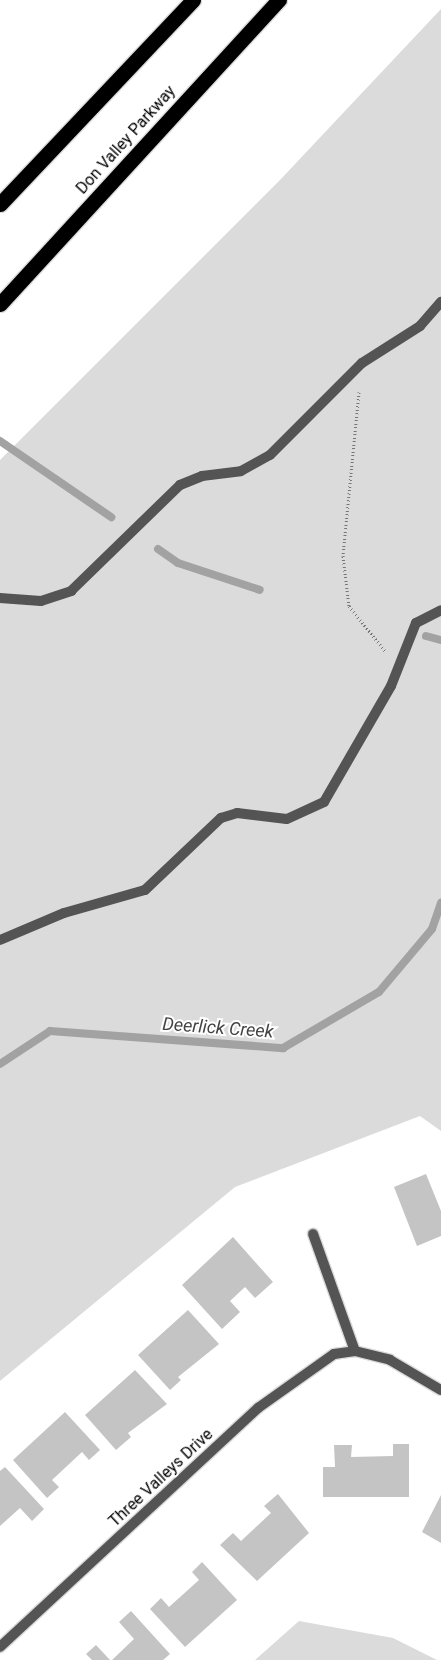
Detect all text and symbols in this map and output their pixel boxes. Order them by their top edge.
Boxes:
street label: Don Valley Parkway [72,82,180,198]
water label: Deerlick Creek [162,1013,274,1043]
street label: Three Valleys Drive [105,1425,217,1531]

